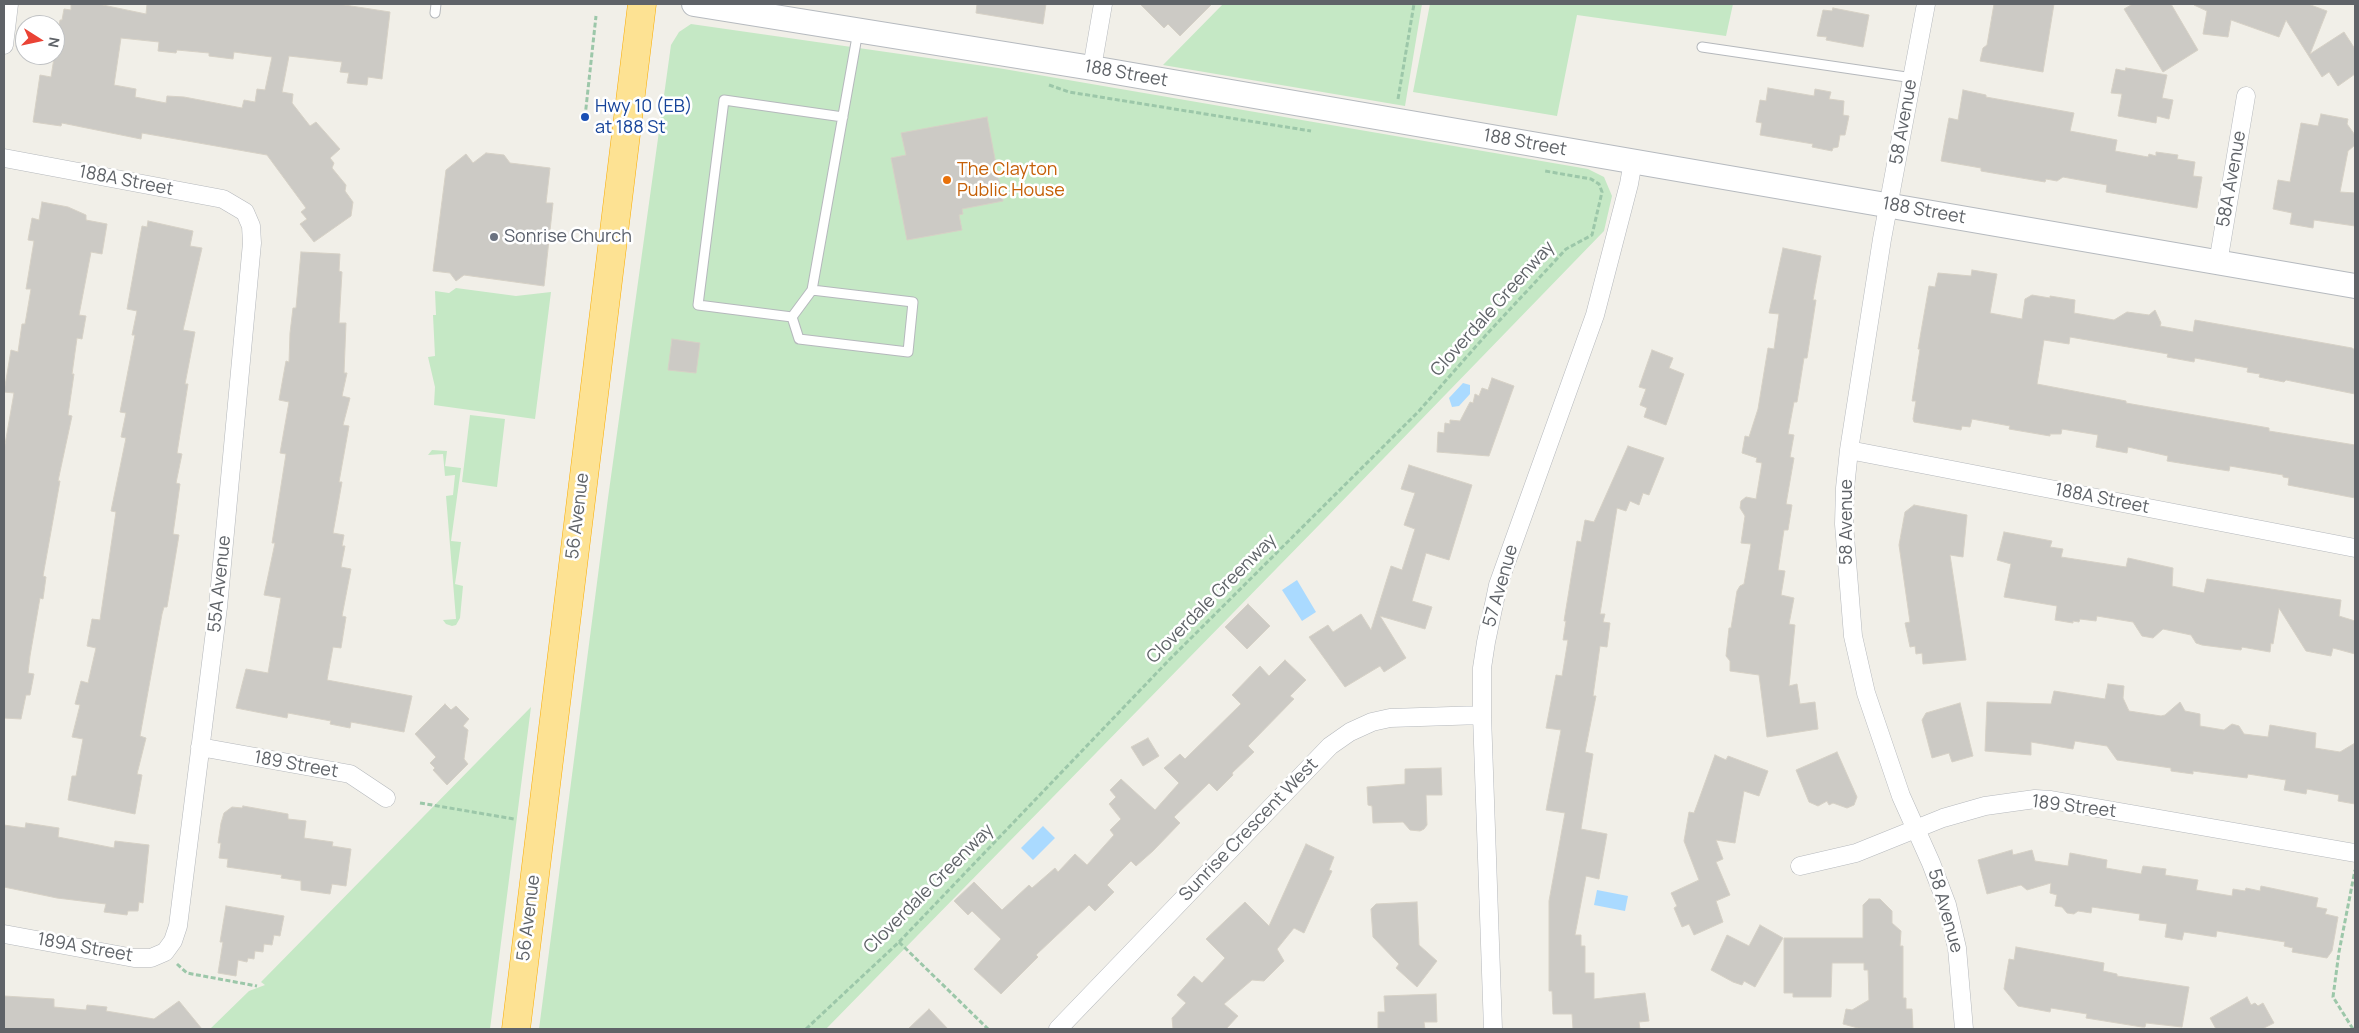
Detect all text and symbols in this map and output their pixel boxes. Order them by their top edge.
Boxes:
north arrow [15,15,65,65]
text: N [44,36,65,49]
street label: 188 Street [1083,56,1169,92]
street label: 58 Avenue [1886,78,1922,166]
place label: Hwy 10 (EB) at 188 St [595,96,692,138]
marker: Hwy 10 (EB) at 188 St [579,111,591,123]
street label: 188 Street [1482,125,1568,161]
street label: 58A Avenue [2213,129,2251,229]
place label: The Clayton Public House [957,159,1065,202]
street label: 188A Street [77,161,175,201]
marker: The Clayton Public House [941,174,953,186]
street label: 188 Street [1881,193,1967,229]
place label: Sonrise Church [504,226,632,248]
marker: Sonrise Church [488,231,500,243]
street label: Cloverdale Greenway [1427,237,1559,381]
street label: 56 Avenue [562,472,594,560]
street label: 58 Avenue [1836,479,1858,565]
street label: 188A Street [2053,479,2151,519]
street label: Cloverdale Greenway [1143,530,1281,668]
street label: 55A Avenue [204,534,236,634]
street label: 57 Avenue [1479,542,1523,630]
street label: 189 Street [252,747,340,783]
street label: Sunrise Crescent West [1175,754,1323,906]
street label: 189 Street [2030,791,2118,823]
street label: Cloverdale Greenway [860,820,998,958]
street label: 58 Avenue [1923,867,1967,955]
street label: 56 Avenue [513,874,545,962]
street label: 189A Street [36,929,134,967]

